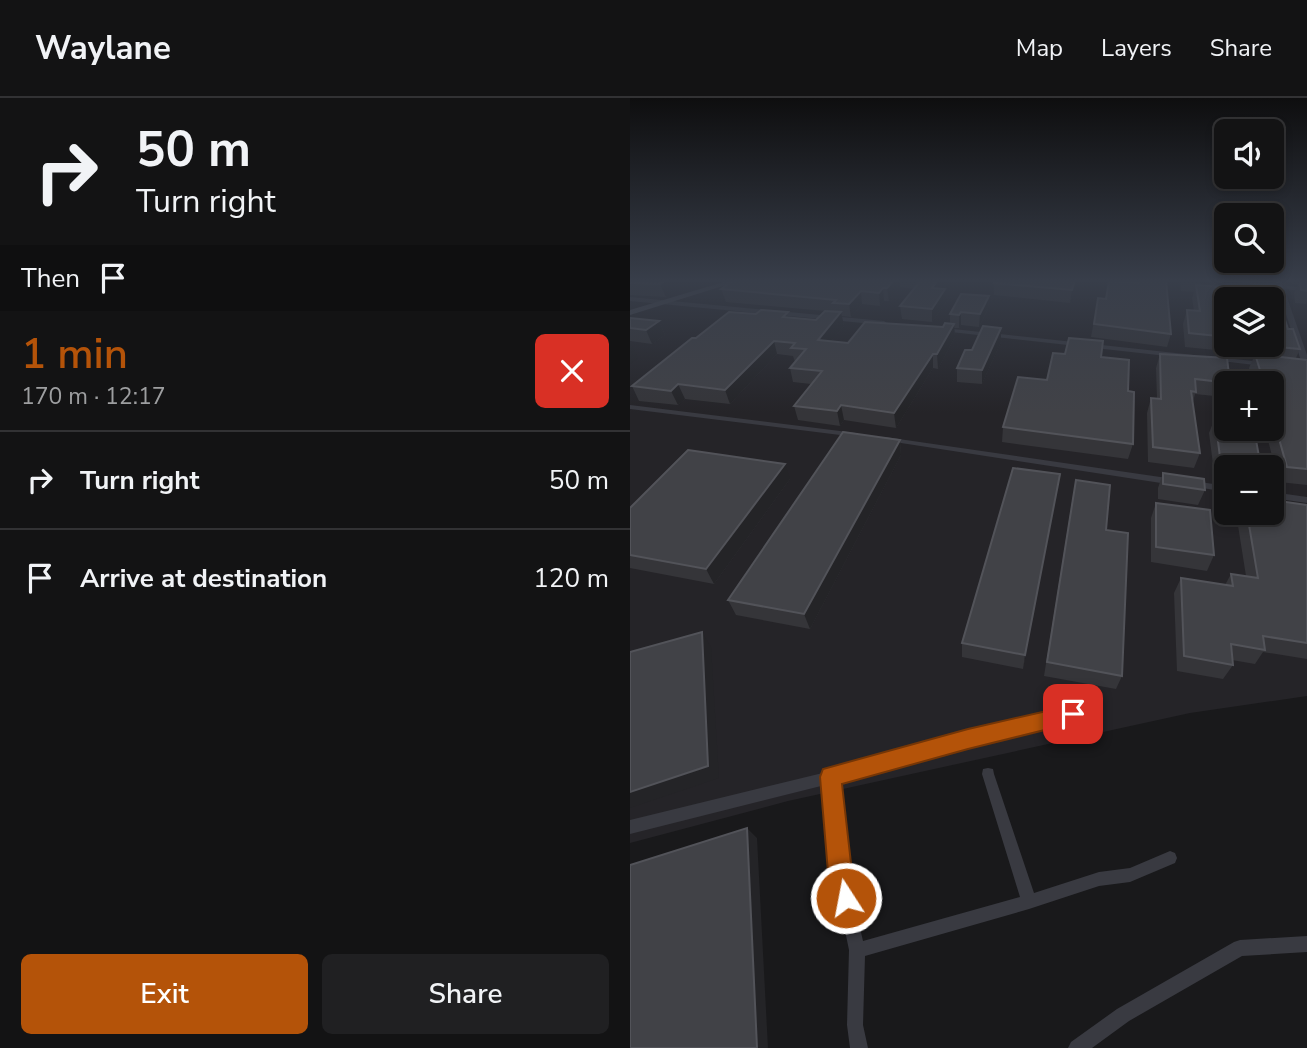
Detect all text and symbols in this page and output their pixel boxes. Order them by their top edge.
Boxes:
text: Waylane [35,26,171,71]
text: Map [1016,32,1063,64]
text: Layers [1101,32,1172,64]
text: Share [1210,32,1272,64]
text: 50 m [136,116,251,183]
map controls [1214,119,1284,525]
button: sound [1214,119,1284,189]
icon: right [21,126,112,217]
text: Turn right [136,180,276,223]
button: search [1214,203,1284,273]
icon: arrive [94,259,132,297]
text: Then [21,261,80,296]
button: layers [1214,287,1284,357]
text: 1 min [21,326,128,383]
button: close [535,334,609,408]
button: + [1214,371,1284,441]
text: 170 m · 12:17 [21,381,166,412]
button: − [1214,455,1284,525]
icon: right [21,461,59,499]
text: Turn right [80,463,199,498]
text: 50 m [549,463,609,498]
icon: arrive [21,559,59,597]
text: Arrive at destination [80,561,327,596]
text: 120 m [533,561,609,596]
pin [1043,684,1103,744]
icon: arrive [1054,695,1092,733]
position arrow [809,861,883,935]
button: Exit [21,954,308,1034]
button: Share [322,954,609,1034]

